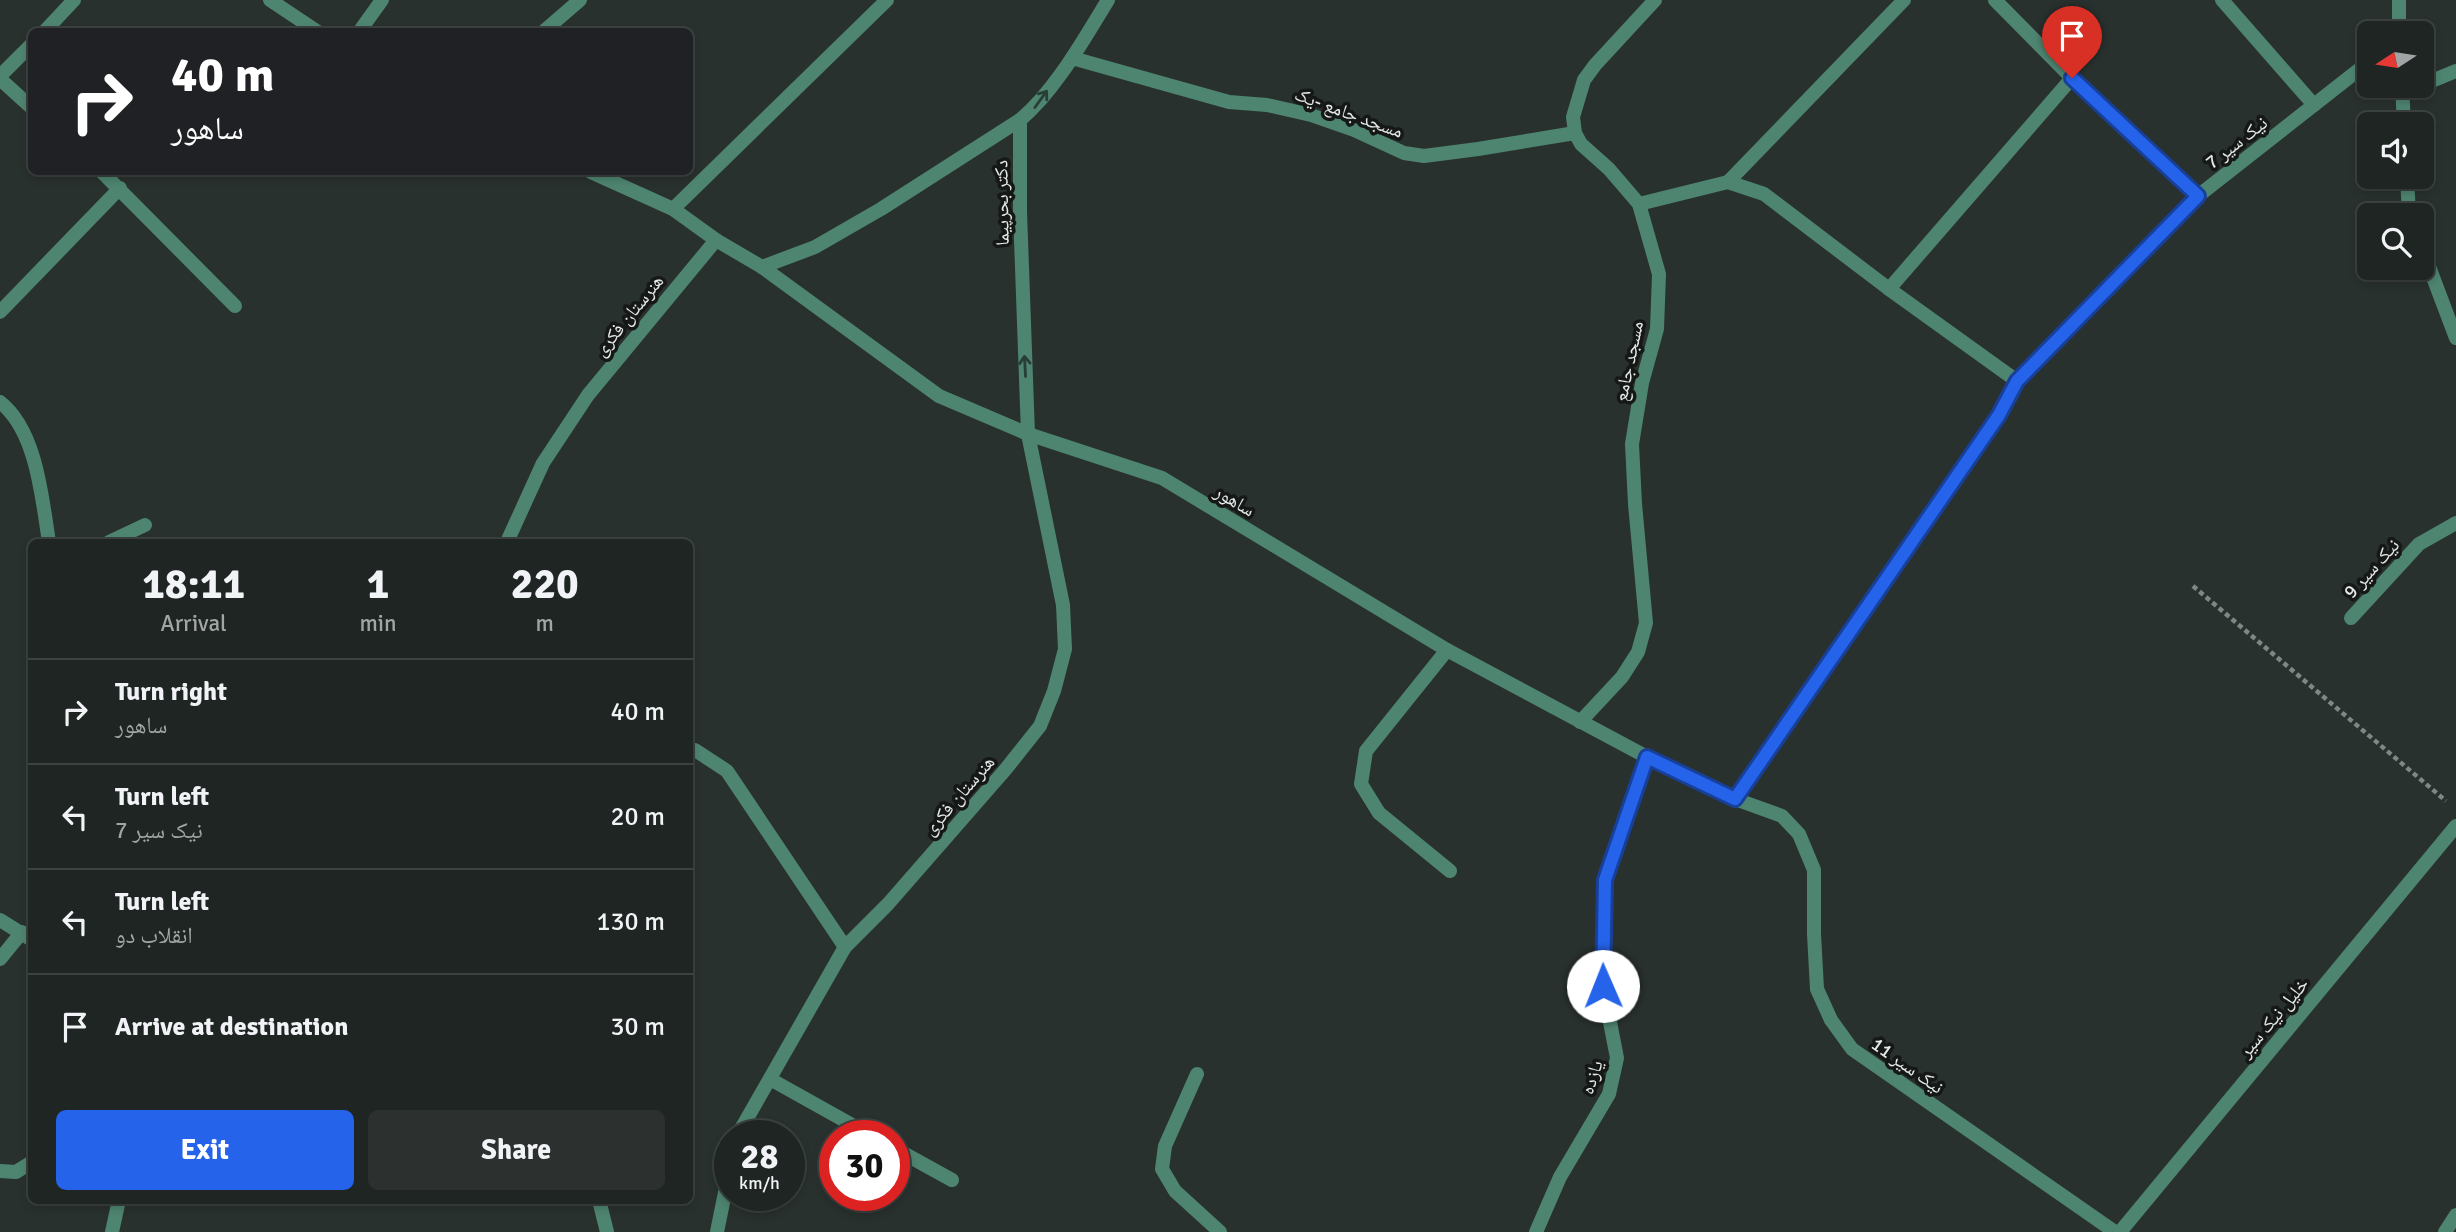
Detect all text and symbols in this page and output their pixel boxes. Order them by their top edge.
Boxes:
pin [2042,6,2102,78]
icon: arrive [2053,17,2091,55]
north arrow [2357,21,2434,98]
map controls [2357,21,2434,280]
text: 40 m [171,45,274,105]
icon: right [56,56,147,147]
street label: مسجد جامع -یک [1291,82,1406,144]
one-way arrow [1033,89,1048,108]
text: ساهور [171,109,244,148]
street label: نیک سیر 7 [2201,111,2273,175]
button: sound [2357,112,2434,189]
street label: دکتر بحرپیما [989,160,1015,246]
button: search [2357,203,2434,280]
street label: هنرستان فکری [588,270,669,361]
street label: مسجد جامع [1609,319,1649,404]
one-way arrow [1018,355,1031,378]
street label: ساهور [1209,479,1259,522]
street label: نیک سیر 9 [2339,534,2405,604]
text: 18:11 [142,559,245,610]
text: 1 [367,559,389,610]
text: 220 [511,559,579,610]
text: Arrival [161,609,227,638]
text: min [359,609,397,638]
text: m [536,609,554,638]
text: Turn right [115,676,227,708]
icon: right [56,693,94,731]
text: 40 m [610,696,665,728]
text: ساهور [115,711,167,740]
street label: هنرستان فکری [917,751,1000,841]
text: Turn left [115,781,209,813]
icon: left [56,798,94,836]
text: 20 m [610,801,665,833]
text: نیک سیر 7 [115,816,203,845]
text: Turn left [115,886,209,918]
icon: left [56,903,94,941]
text: 130 m [596,906,665,938]
text: انقلاب دو [115,921,193,950]
position arrow [1566,949,1640,1023]
street label: خلیل نیک سیر [2233,973,2314,1063]
icon: arrive [56,1008,94,1046]
text: Arrive at destination [115,1011,348,1043]
text: 30 m [610,1011,665,1043]
street label: نیک سیر 11 [1867,1032,1948,1099]
street label: یازده [1575,1057,1609,1097]
button: Exit [56,1110,354,1190]
button: Share [368,1110,665,1190]
speed limit sign: 30 [819,1120,910,1211]
text: 28 [741,1135,778,1178]
text: km/h [739,1172,780,1194]

